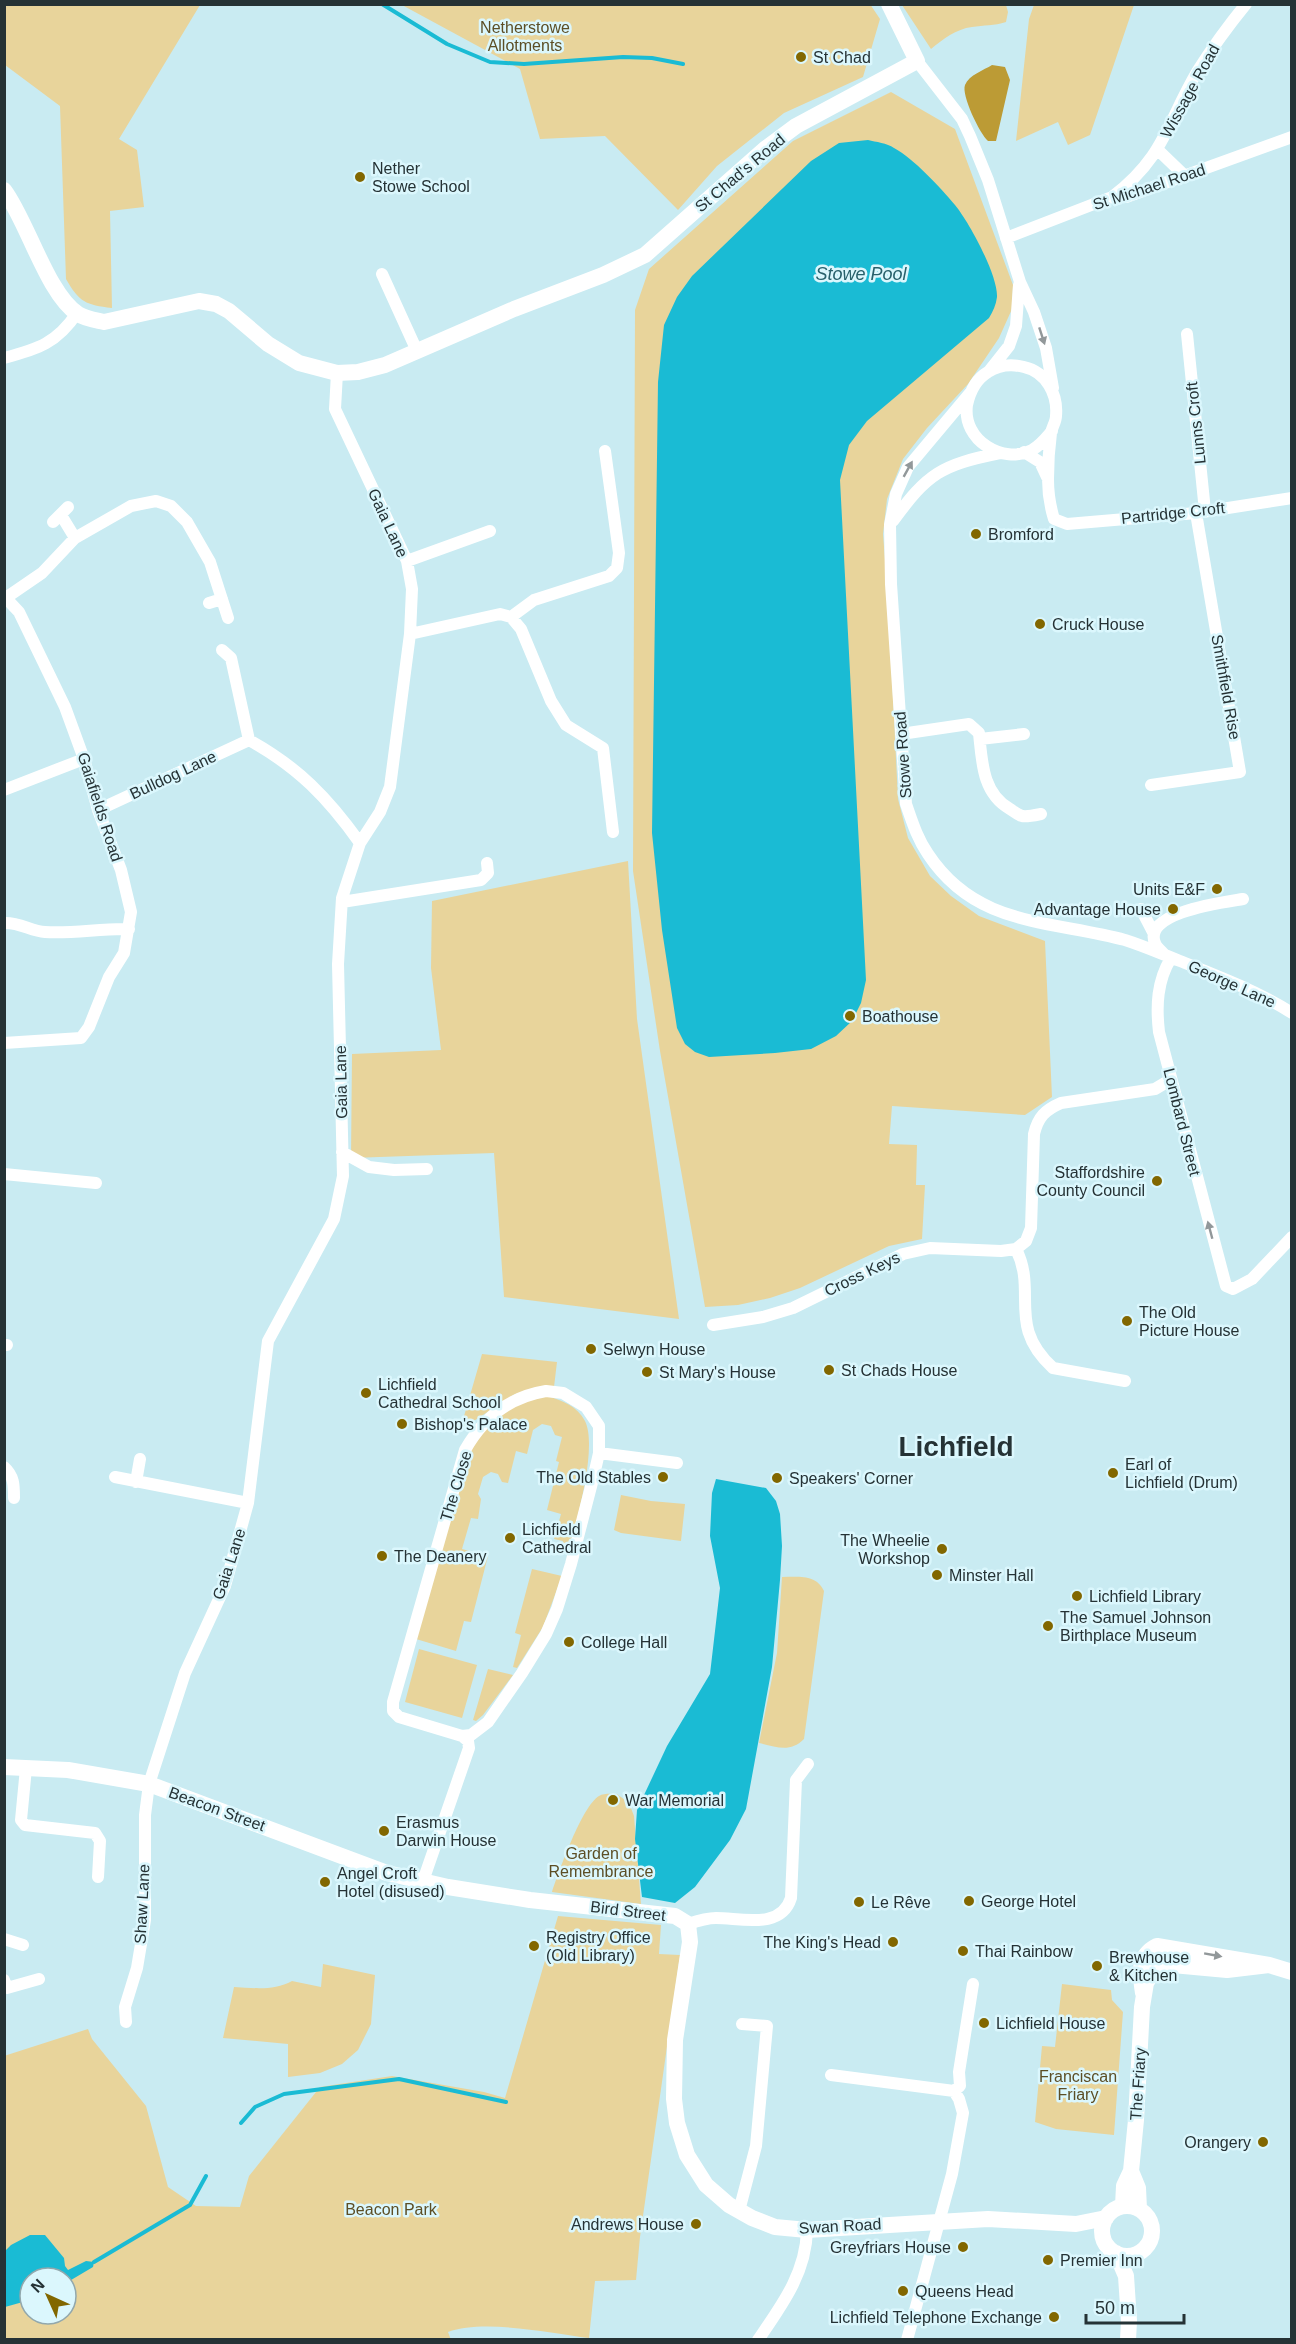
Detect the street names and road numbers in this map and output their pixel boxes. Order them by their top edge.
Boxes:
street label: Wissage Road [1157,41,1223,141]
street label: St Chad's Road [692,131,788,215]
street label: St Michael Road [1091,161,1207,213]
street label: Lunns Croft [1183,380,1209,465]
street label: Gaia Lane [365,486,411,560]
street label: Partridge Croft [1120,499,1226,527]
street label: Smithfield Rise [1208,633,1244,741]
street label: Stowe Road [891,711,915,799]
street label: Bulldog Lane [127,748,219,802]
street label: Gaiafields Road [74,750,126,864]
street label: George Lane [1186,957,1278,1011]
street label: Gaia Lane [332,1045,350,1119]
street label: Lombard Street [1160,1066,1204,1178]
street label: Cross Keys [822,1248,902,1300]
street label: The Close [437,1449,475,1523]
street label: Gaia Lane [210,1526,249,1602]
street label: Beacon Street [166,1784,268,1835]
street label: Shaw Lane [131,1863,153,1944]
street label: Bird Street [589,1898,667,1924]
street label: The Friary [1127,2047,1149,2121]
street label: Swan Road [798,2215,882,2237]

